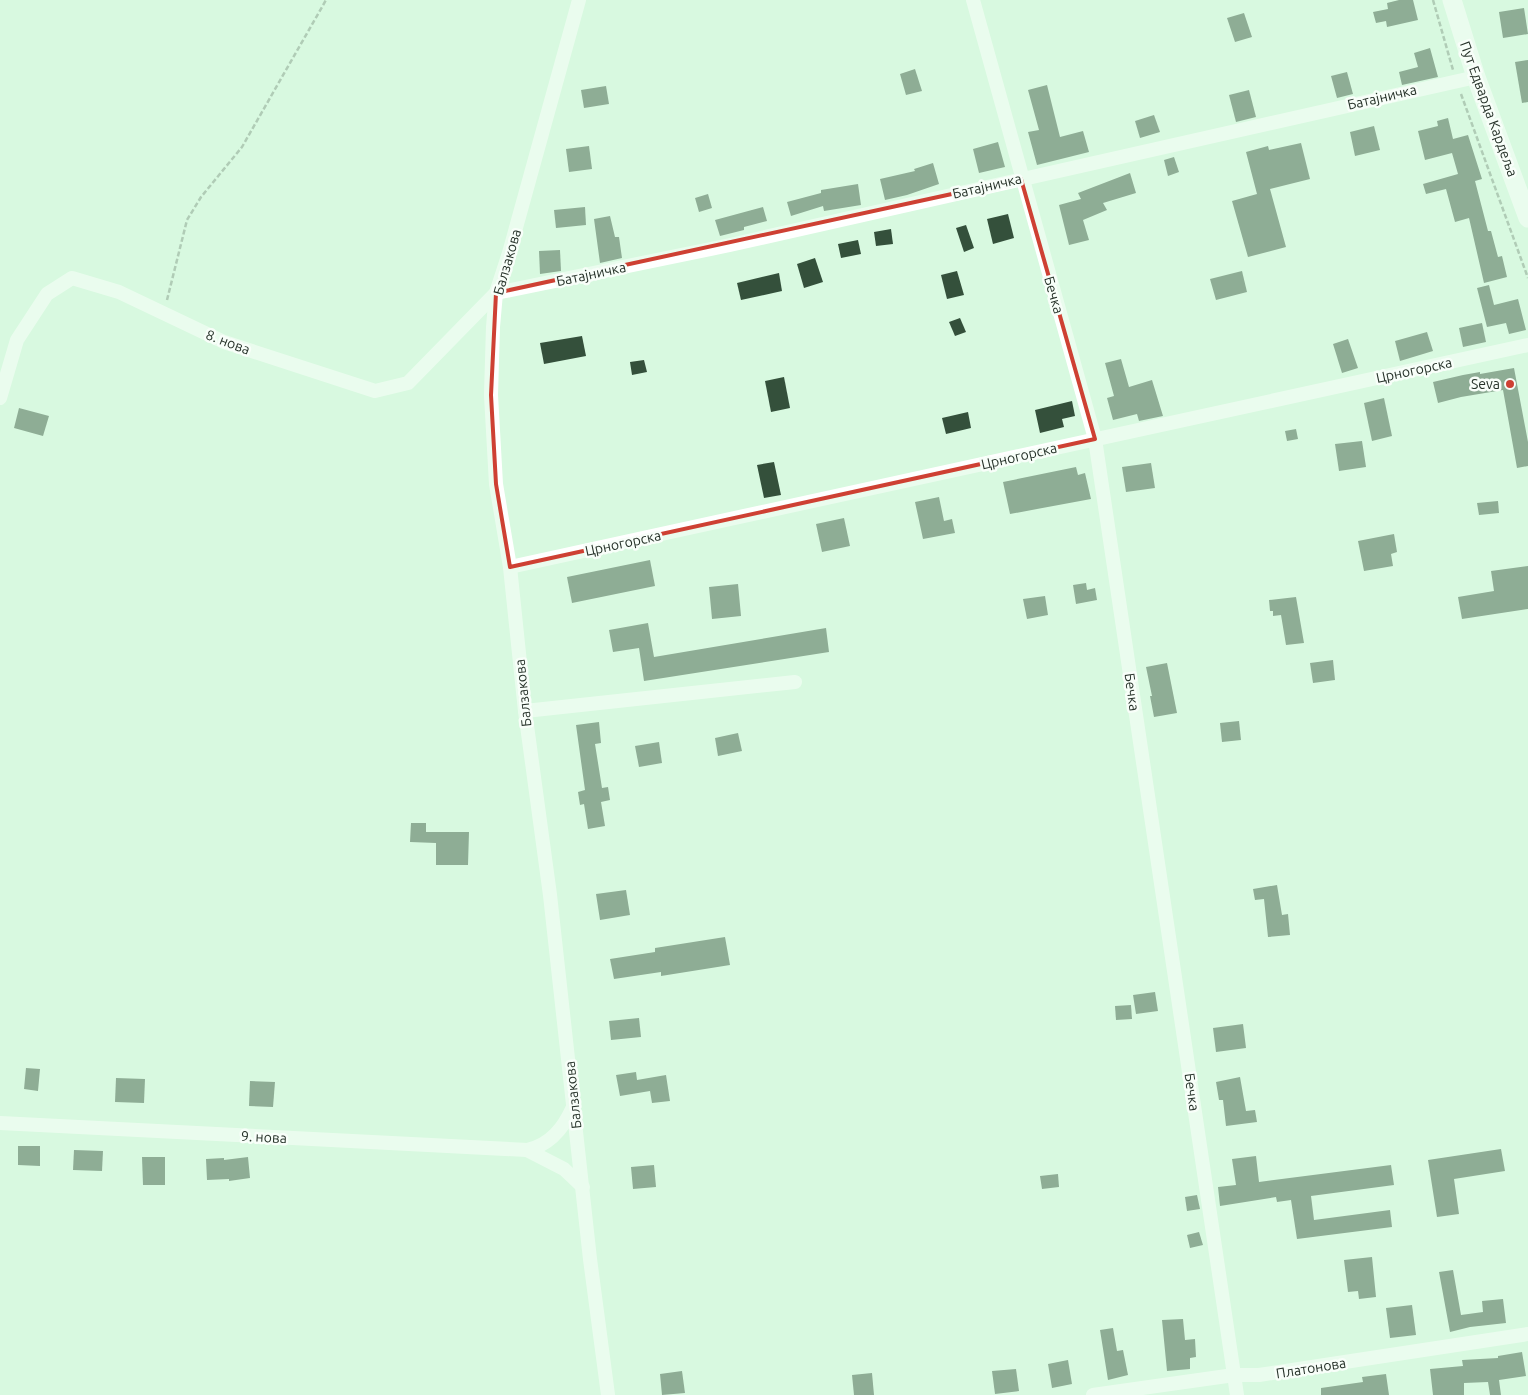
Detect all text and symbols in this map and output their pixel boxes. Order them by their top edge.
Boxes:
street label: Пут Едварда Кардеља [1457,39,1521,179]
street label: Батајничка [1346,81,1418,113]
street label: Батајничка [951,170,1023,202]
street label: Балзакова [490,227,524,297]
street label: Батајничка [555,259,627,289]
street label: Бечка [1041,274,1067,316]
street label: 8. нова [204,326,252,358]
street label: Црногорска [1375,354,1453,386]
place label: Seva [1471,376,1500,392]
marker: Seva [1504,378,1516,390]
street label: Црногорска [980,440,1058,472]
street label: Црногорска [584,527,662,559]
street label: Балзакова [511,658,535,728]
street label: Бечка [1121,672,1143,712]
street label: Балзакова [561,1060,585,1130]
street label: Бечка [1181,1072,1203,1112]
street label: 9. нова [241,1128,287,1146]
street label: Платонова [1275,1355,1347,1381]

